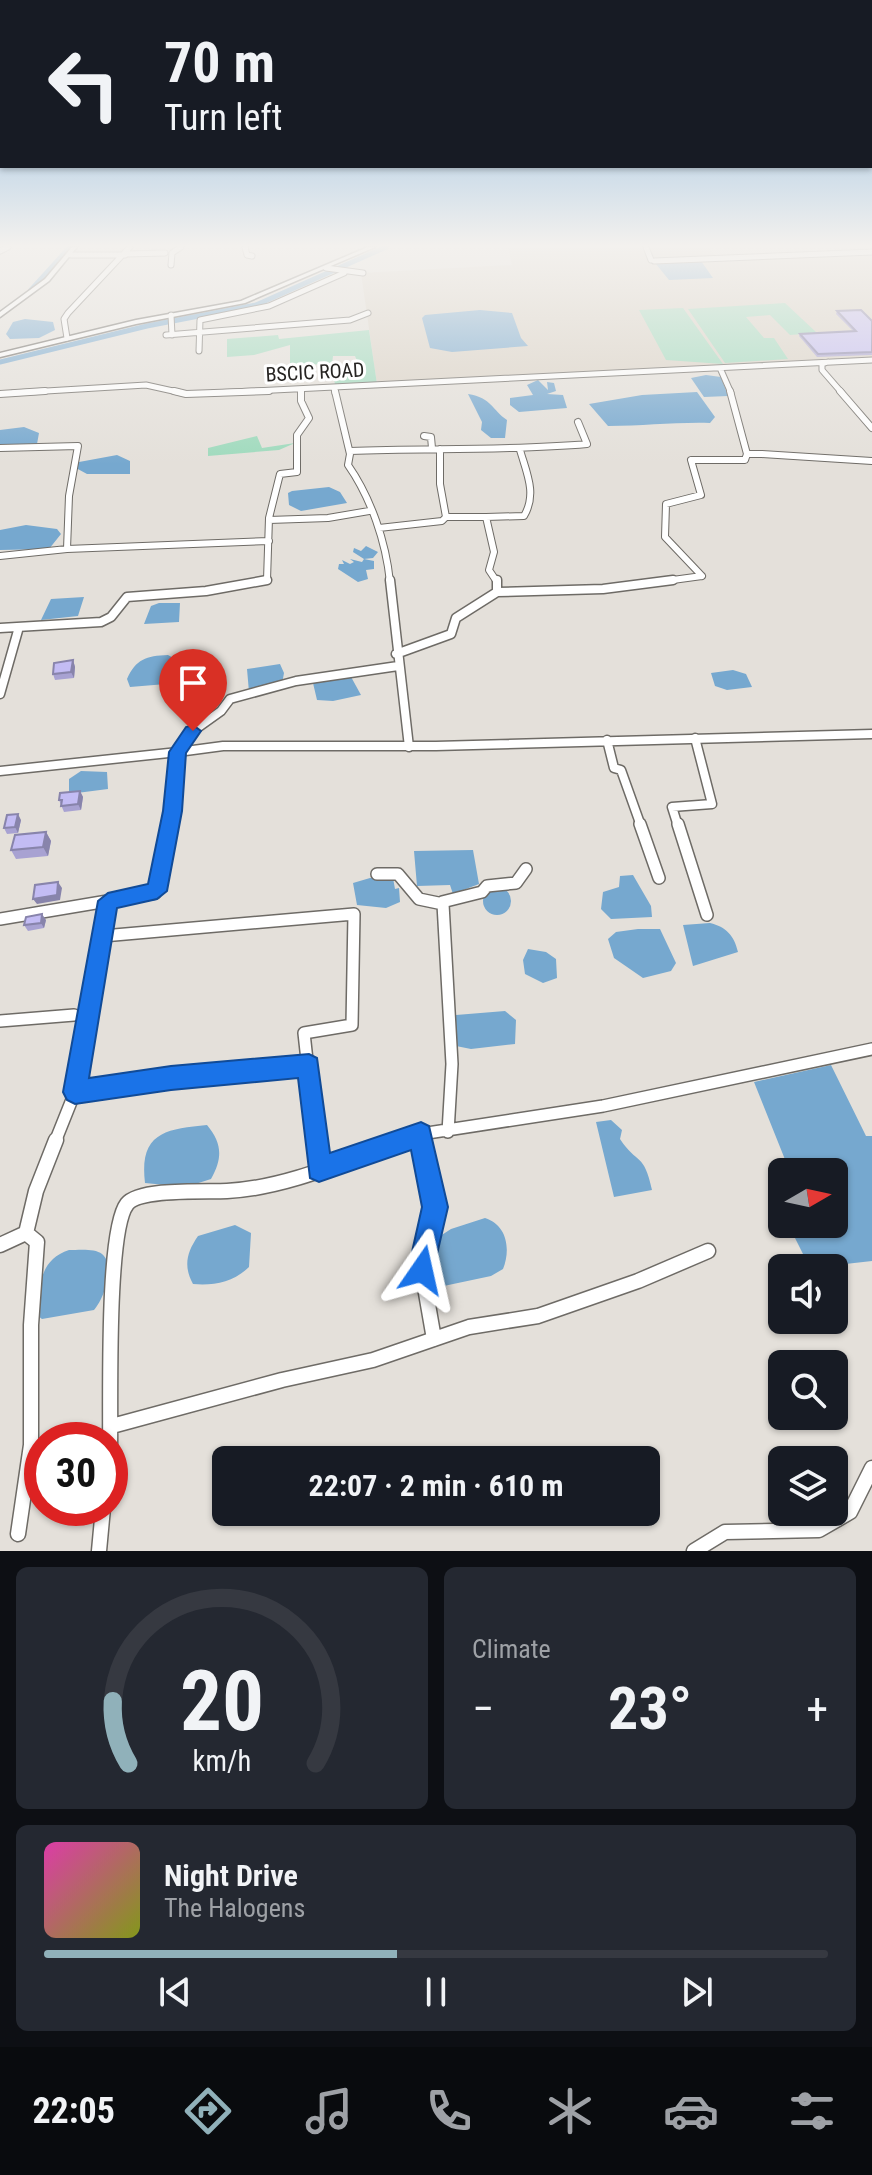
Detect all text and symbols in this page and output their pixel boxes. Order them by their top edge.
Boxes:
text: 70 m [164,30,275,96]
icon: left [32,32,136,136]
text: Turn left [164,97,282,139]
street label: BSCIC ROAD [265,357,365,387]
pin [159,649,227,731]
icon: arrive [171,661,215,705]
north arrow [768,1158,848,1238]
map controls [768,1158,848,1526]
position arrow [380,1228,464,1312]
button: sound [768,1254,848,1334]
button: search [768,1350,848,1430]
speed limit sign: 30 [24,1422,128,1526]
button: layers [768,1446,848,1526]
text: 22:07 · 2 min · 610 m [309,1468,563,1503]
text: Climate [472,1634,551,1664]
text: 20 [180,1653,264,1750]
text: 23° [608,1673,692,1744]
text: − [472,1683,494,1735]
text: + [806,1683,828,1735]
text: km/h [193,1744,251,1778]
text: Night Drive [164,1858,298,1893]
text: The Halogens [164,1893,305,1923]
icon: previous [153,1970,197,2014]
icon: pause [414,1970,458,2014]
icon: next [675,1970,719,2014]
icon: directions [180,2083,236,2139]
icon: music [301,2083,357,2139]
icon: phone [421,2083,477,2139]
icon: climate [542,2083,598,2139]
icon: car [663,2083,719,2139]
icon: filters [784,2083,840,2139]
text: 22:05 [32,2090,115,2132]

